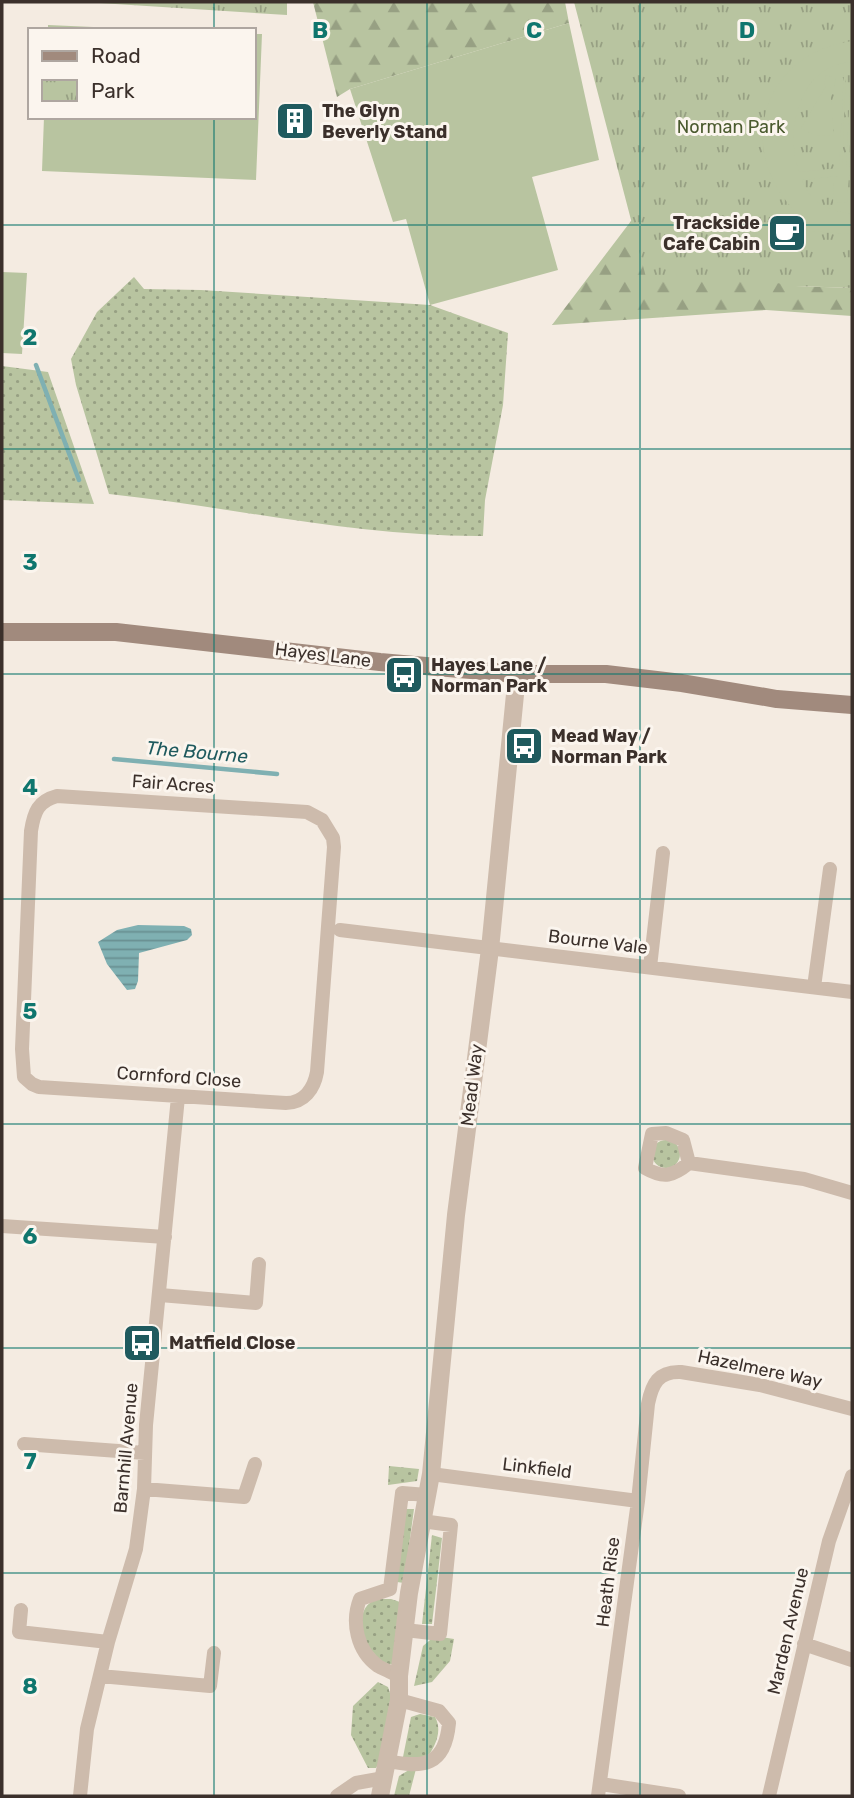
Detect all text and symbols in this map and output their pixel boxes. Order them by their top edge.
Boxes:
text: B [312,16,328,44]
text: C [526,16,542,44]
text: D [739,16,755,44]
legend [28,28,256,119]
text: Road [91,43,141,68]
text: Park [91,78,135,103]
building icon: The Glyn Beverly Stand [274,100,316,142]
place label: The Glyn Beverly Stand [322,100,447,143]
park label: Norman Park [677,116,786,138]
place label: Trackside Cafe Cabin [663,212,760,255]
cafe icon: Trackside Cafe Cabin [766,212,808,254]
text: 2 [23,323,37,351]
text: 3 [22,548,38,576]
street label: Hayes Lane [274,638,372,672]
bus stop icon: Hayes Lane / Norman Park [383,654,425,696]
place label: Hayes Lane / Norman Park [431,654,547,697]
bus stop icon: Mead Way / Norman Park [503,725,545,767]
place label: Mead Way / Norman Park [551,725,667,768]
water label: The Bourne [145,736,249,768]
street label: Fair Acres [131,770,215,798]
text: 4 [22,773,38,801]
street label: Bourne Vale [547,925,649,959]
text: 5 [23,997,38,1025]
street label: Mead Way [456,1042,488,1127]
street label: Cornford Close [116,1062,242,1092]
text: 6 [23,1222,38,1250]
bus stop icon: Matfield Close [121,1322,163,1364]
place label: Matfield Close [169,1332,296,1354]
street label: Hazelmere Way [696,1345,824,1393]
street label: Barnhill Avenue [109,1382,143,1514]
text: 7 [23,1447,37,1475]
street label: Linkfield [501,1453,573,1483]
street label: Heath Rise [592,1536,624,1628]
street label: Marden Avenue [763,1565,813,1697]
text: 8 [22,1672,38,1700]

